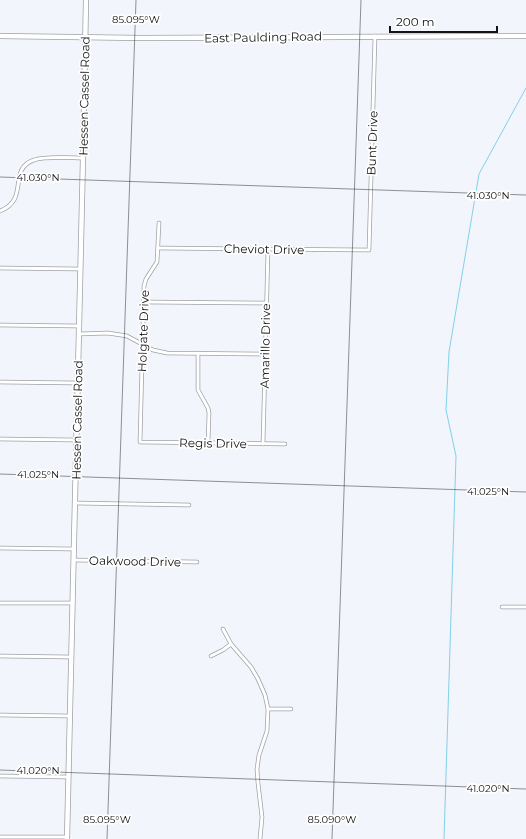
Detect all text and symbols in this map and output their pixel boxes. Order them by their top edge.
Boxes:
scale bar [390,8,497,34]
text: 85.095°W [112,13,160,26]
text: 200 m [396,14,435,29]
street label: East Paulding Road [204,28,322,46]
street label: Hessen Cassel Road [75,36,93,156]
street label: Bunt Drive [363,110,381,176]
text: 41.030°N [16,171,60,184]
text: 41.030°N [466,189,510,202]
street label: Cheviot Drive [224,241,304,257]
street label: Holgate Drive [134,290,152,372]
street label: Amarillo Drive [257,303,273,389]
street label: Hessen Cassel Road [68,360,86,480]
street label: Regis Drive [179,435,247,451]
text: 41.025°N [17,468,59,481]
text: 41.025°N [467,485,509,498]
street label: Oakwood Drive [89,553,181,569]
text: 41.020°N [16,764,60,777]
text: 41.020°N [466,782,510,795]
text: 85.095°W [83,813,131,826]
text: 85.090°W [308,813,356,826]

